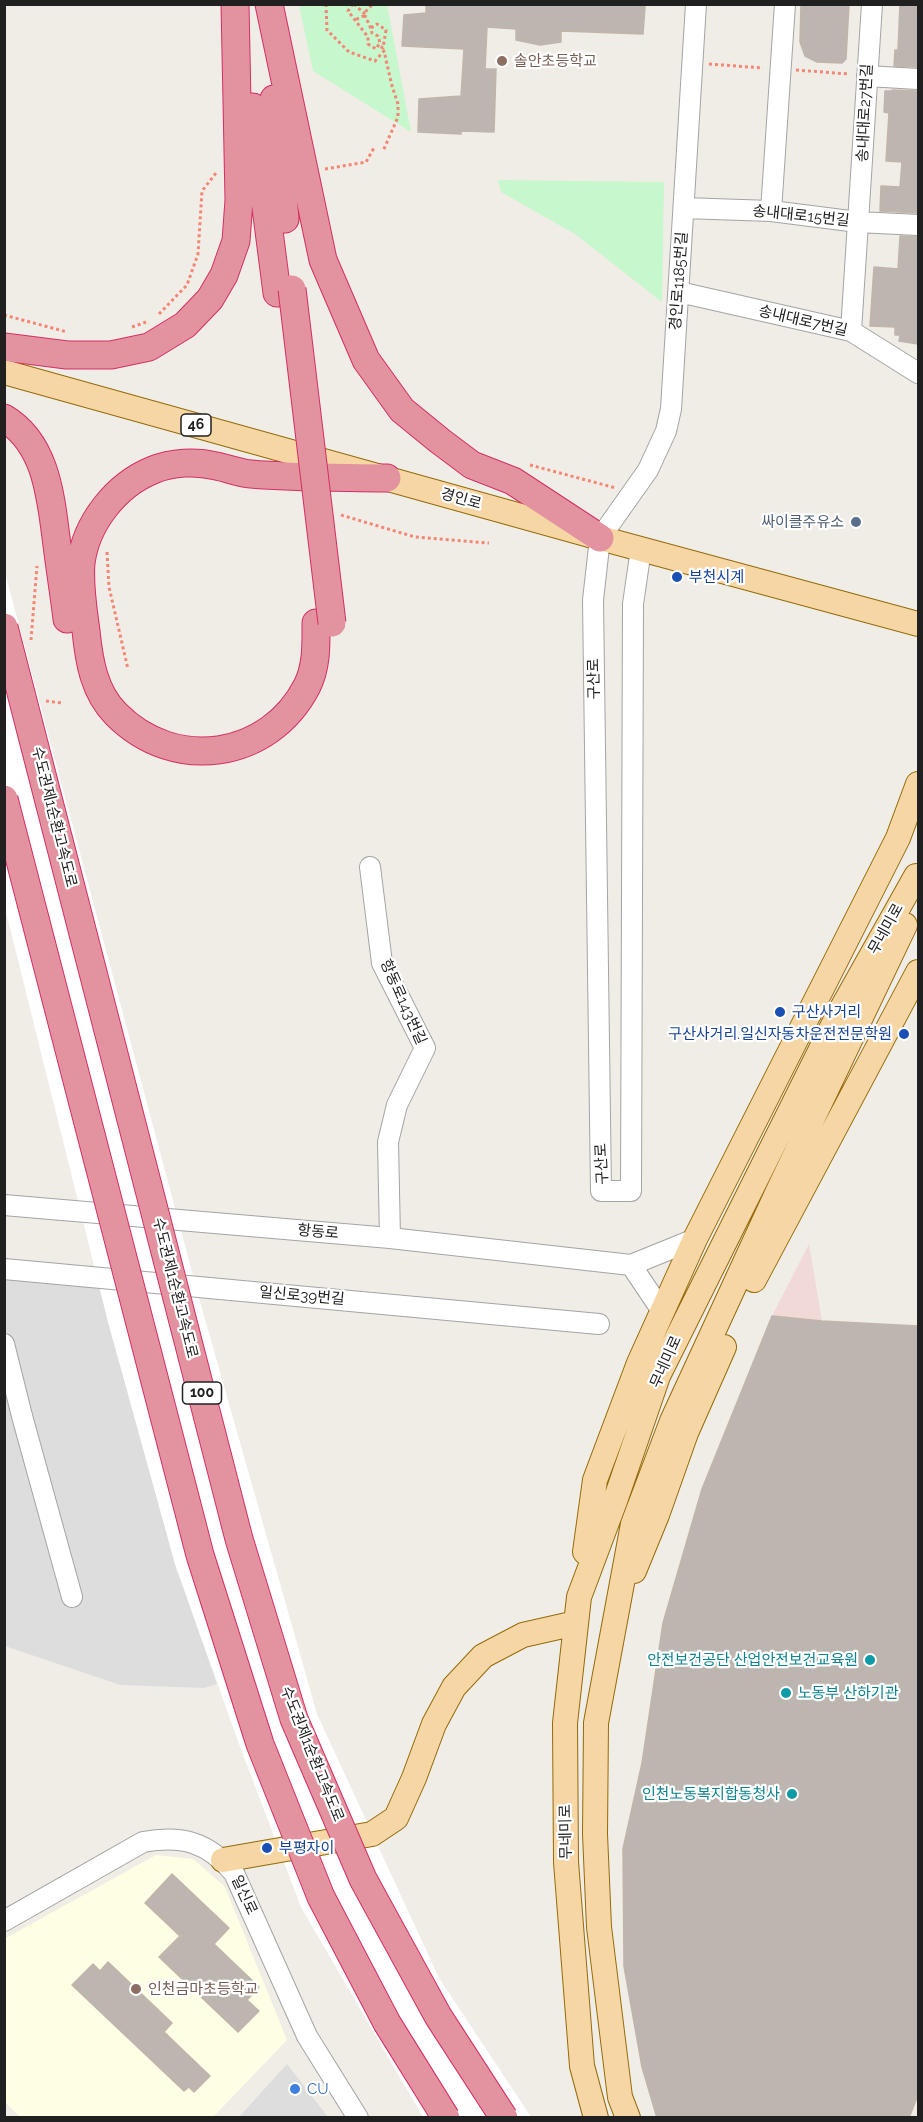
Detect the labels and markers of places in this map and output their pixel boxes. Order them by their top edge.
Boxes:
place label: 솔안초등학교 [514,52,597,70]
marker: 솔안초등학교 [495,54,509,68]
place label: 싸이클주유소 [761,513,844,531]
marker: 싸이클주유소 [849,515,863,529]
place label: 부천시계 [689,568,744,586]
marker: 부천시계 [670,570,684,584]
place label: 구산사거리 [792,1003,861,1021]
marker: 구산사거리 [773,1005,787,1019]
place label: 구산사거리.일신자동차운전전문학원 [668,1025,892,1043]
marker: 구산사거리.일신자동차운전전문학원 [897,1027,911,1041]
place label: 안전보건공단 산업안전보건교육원 [647,1651,858,1669]
marker: 안전보건공단 산업안전보건교육원 [863,1653,877,1667]
place label: 노동부 산하기관 [798,1684,898,1702]
marker: 노동부 산하기관 [779,1686,793,1700]
place label: 인천노동복지합동청사 [642,1785,780,1803]
marker: 인천노동복지합동청사 [785,1787,799,1801]
place label: 부평자이 [279,1839,334,1857]
marker: 부평자이 [260,1841,274,1855]
place label: 인천금마초등학교 [148,1980,258,1998]
marker: 인천금마초등학교 [129,1982,143,1996]
place label: CU [307,2080,329,2098]
marker: CU [288,2082,302,2096]

